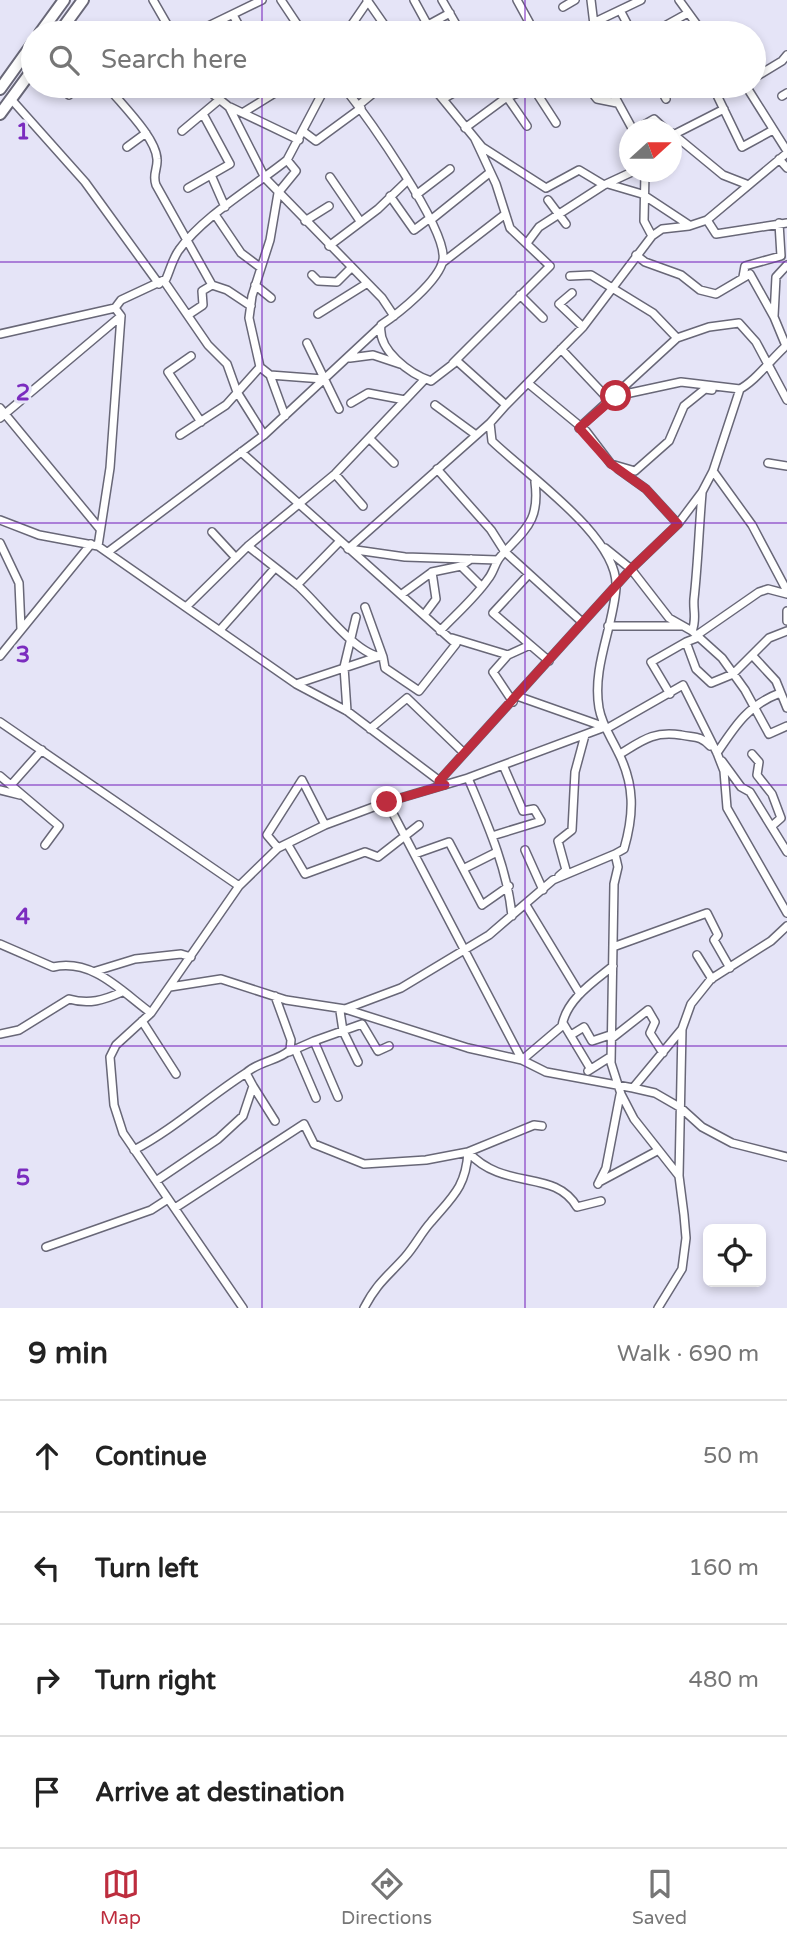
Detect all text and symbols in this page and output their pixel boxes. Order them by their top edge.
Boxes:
search box [21,21,766,98]
icon: search [45,41,83,79]
text: Search here [101,44,247,75]
text: 1 [16,118,30,146]
north arrow [619,119,682,182]
text: 2 [16,379,30,407]
route start [600,380,631,411]
text: 3 [16,641,30,669]
route end [371,786,402,817]
text: 4 [16,903,31,931]
text: 5 [16,1164,30,1192]
map controls [703,1224,766,1287]
button: locate [703,1224,766,1287]
text: 9 min [28,1335,108,1372]
text: Walk · 690 m [617,1340,759,1368]
icon: ahead [28,1437,66,1475]
text: Continue [95,1441,207,1472]
text: 50 m [703,1442,759,1470]
icon: left [28,1549,66,1587]
text: Turn left [95,1553,198,1584]
text: 160 m [689,1554,759,1582]
icon: right [28,1661,66,1699]
text: Turn right [95,1665,216,1696]
text: 480 m [689,1666,759,1694]
icon: arrive [28,1773,66,1811]
text: Arrive at destination [95,1777,345,1808]
tab: Map [100,1865,141,1929]
tab: Directions [341,1865,432,1929]
tab: Saved [632,1865,687,1929]

